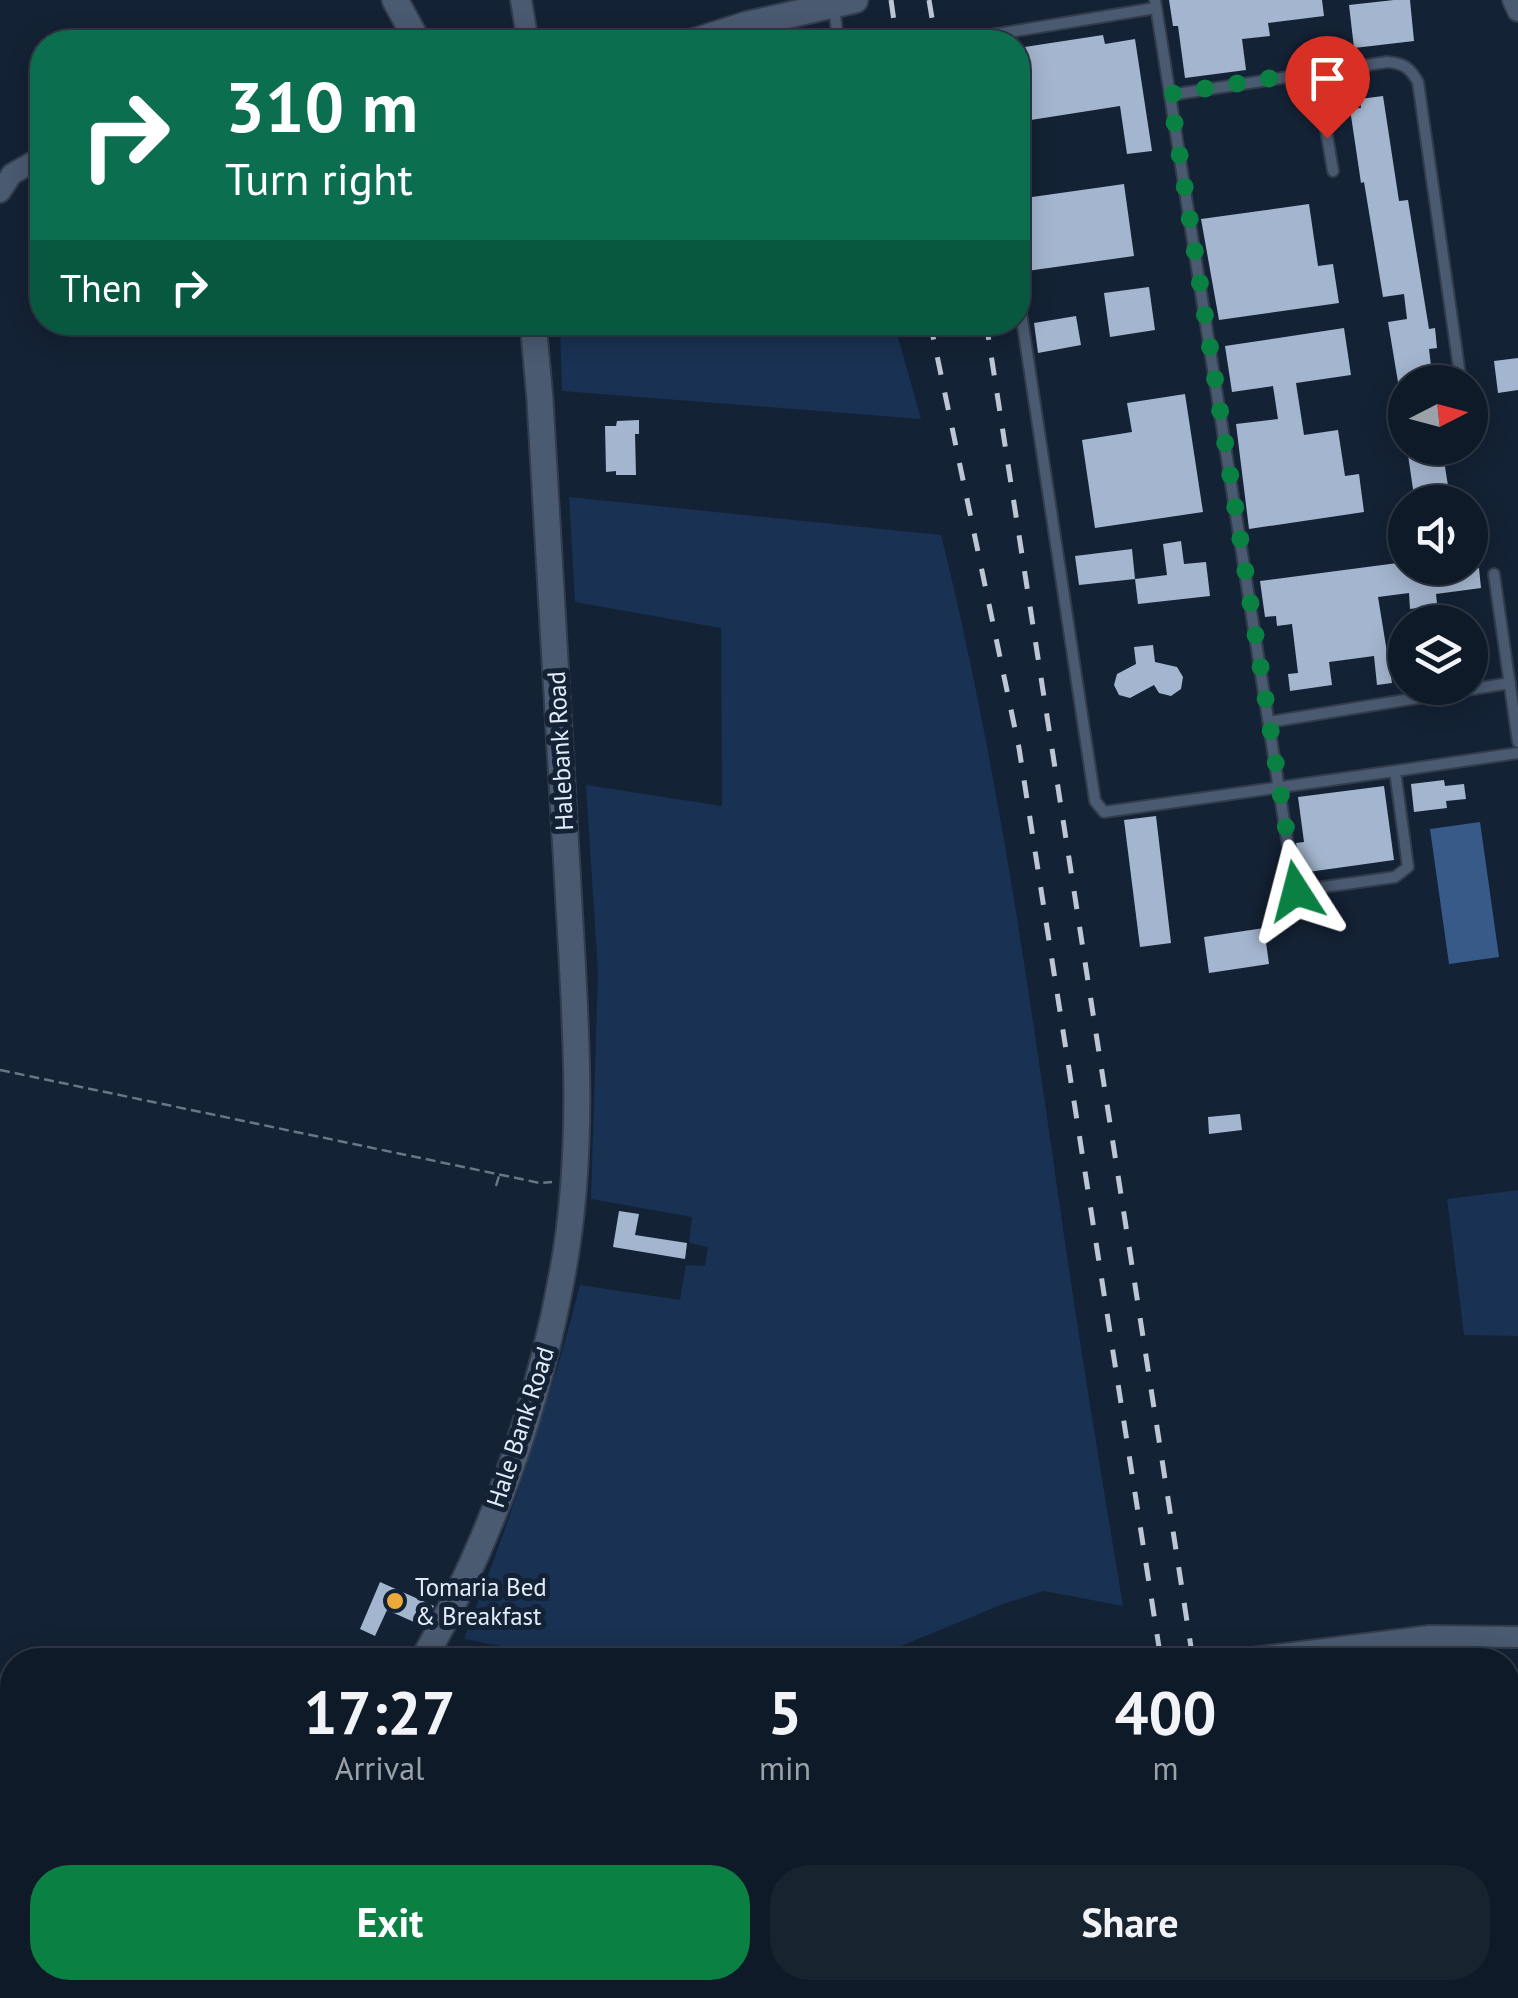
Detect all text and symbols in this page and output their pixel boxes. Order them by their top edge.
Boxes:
pin [1285,36,1370,139]
icon: arrive [1300,51,1355,106]
text: 310 m [225,61,418,151]
icon: right [60,70,190,200]
text: Turn right [225,149,413,207]
icon: right [162,260,217,315]
text: Then [60,263,142,312]
north arrow [1388,365,1488,465]
map controls [1388,365,1488,705]
button: sound [1388,485,1488,585]
button: layers [1388,605,1488,705]
street label: Halebank Road [540,670,580,832]
position arrow [1244,839,1348,943]
street label: Hale Bank Road [479,1342,561,1512]
place label: Tomaria Bed & Breakfast [415,1571,547,1632]
marker: Tomaria Bed & Breakfast [384,1590,406,1612]
text: 17:27 [303,1673,456,1751]
text: 5 [768,1673,802,1751]
text: 400 [1115,1673,1217,1751]
text: Arrival [335,1747,424,1789]
text: min [759,1747,811,1789]
text: m [1153,1747,1179,1789]
button: Exit [30,1865,750,1980]
button: Share [770,1865,1490,1980]

